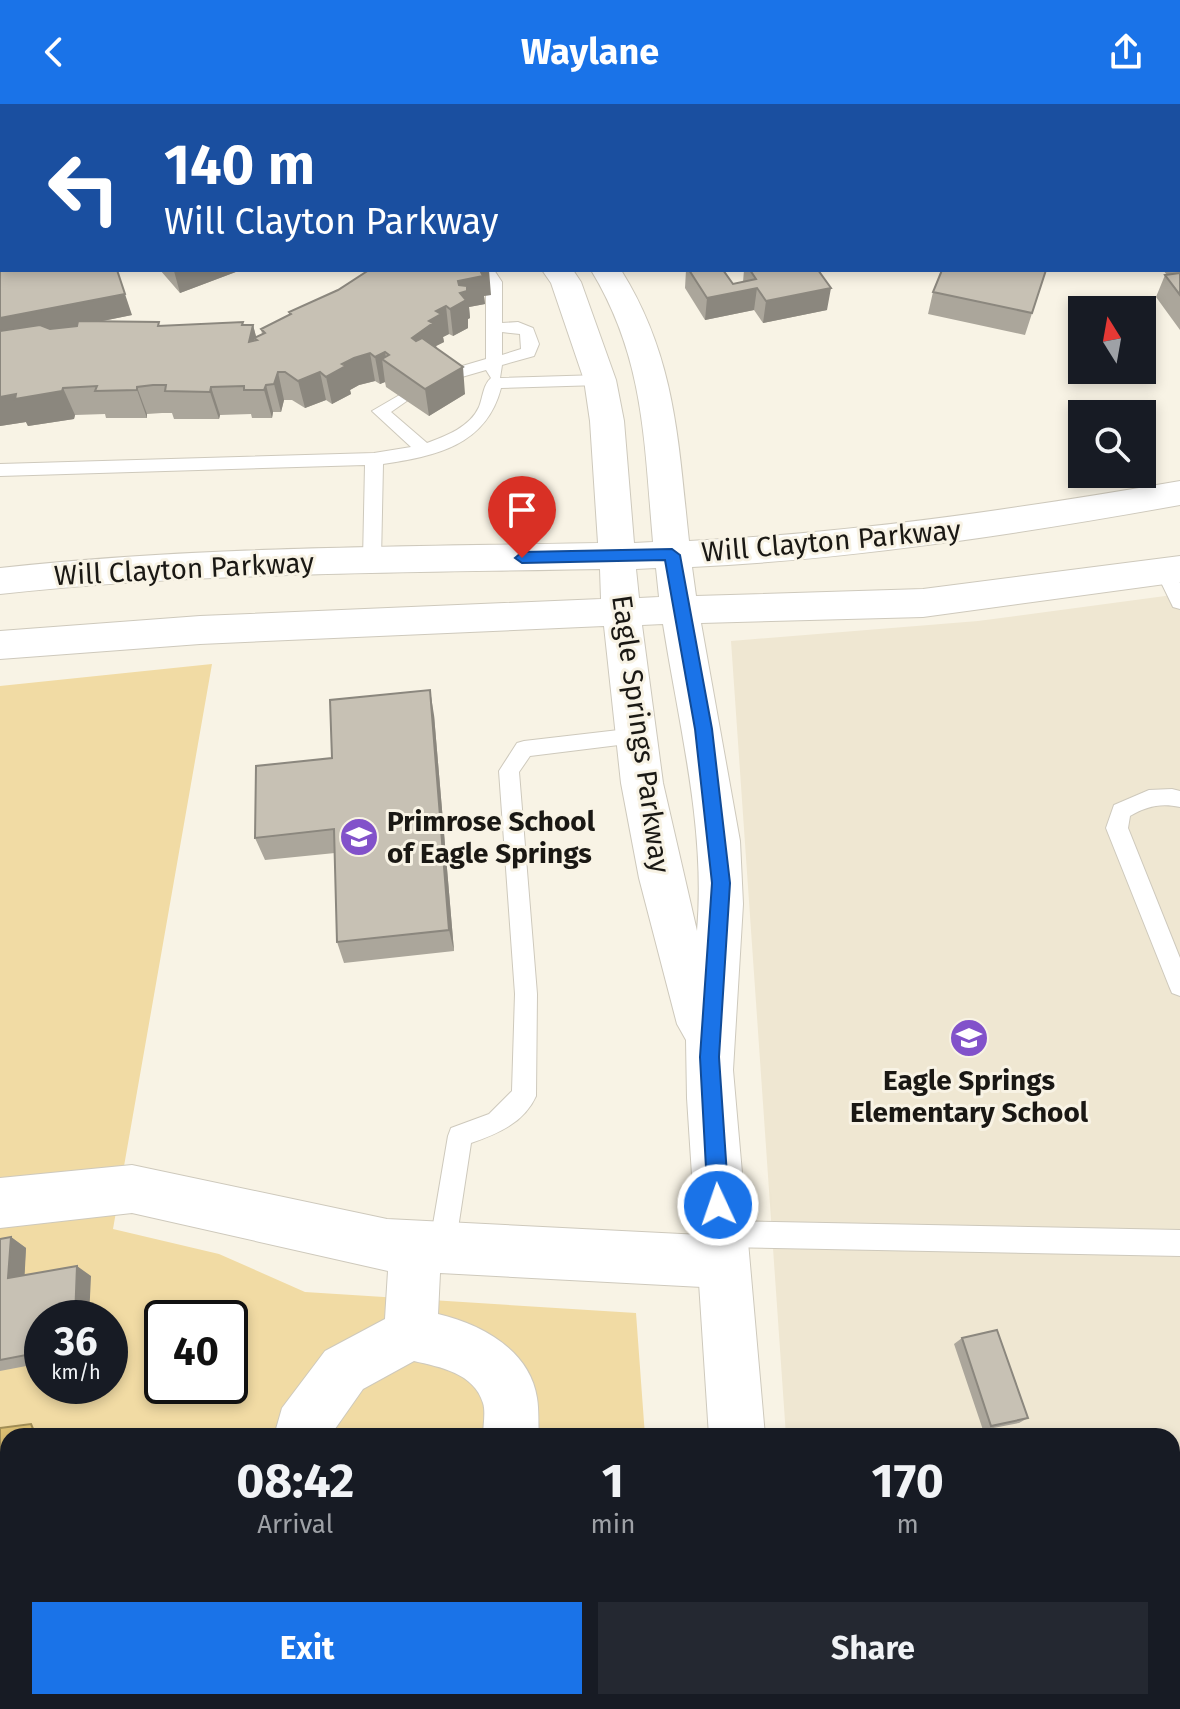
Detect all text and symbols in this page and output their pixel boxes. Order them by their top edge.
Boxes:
icon: back [32,30,76,74]
text: Waylane [521,30,659,74]
icon: share [1104,30,1148,74]
text: 140 m [164,132,315,199]
icon: left [32,136,136,240]
text: Will Clayton Parkway [164,200,499,244]
north arrow [1068,296,1156,384]
map controls [1068,296,1156,488]
button: search [1068,400,1156,488]
pin [488,476,556,558]
icon: arrive [500,488,544,532]
street label: Will Clayton Parkway [700,513,962,569]
street label: Will Clayton Parkway [53,546,315,592]
street label: Eagle Springs Parkway [605,593,677,875]
place label: Primrose School of Eagle Springs [387,805,596,870]
school or university icon: Primrose School of Eagle Springs [338,816,380,858]
school or university icon: Eagle Springs Elementary School [948,1017,990,1059]
place label: Eagle Springs Elementary School [850,1064,1089,1129]
position arrow [676,1163,760,1247]
speed limit sign: 40 [144,1300,248,1404]
text: 36 [54,1318,98,1366]
text: km/h [51,1360,101,1384]
text: 08:42 [236,1452,354,1510]
text: 1 [602,1452,624,1510]
text: 170 [872,1452,944,1510]
text: Arrival [257,1509,333,1540]
text: min [591,1509,635,1540]
text: m [897,1509,919,1540]
button: Exit [32,1602,582,1694]
button: Share [598,1602,1148,1694]

